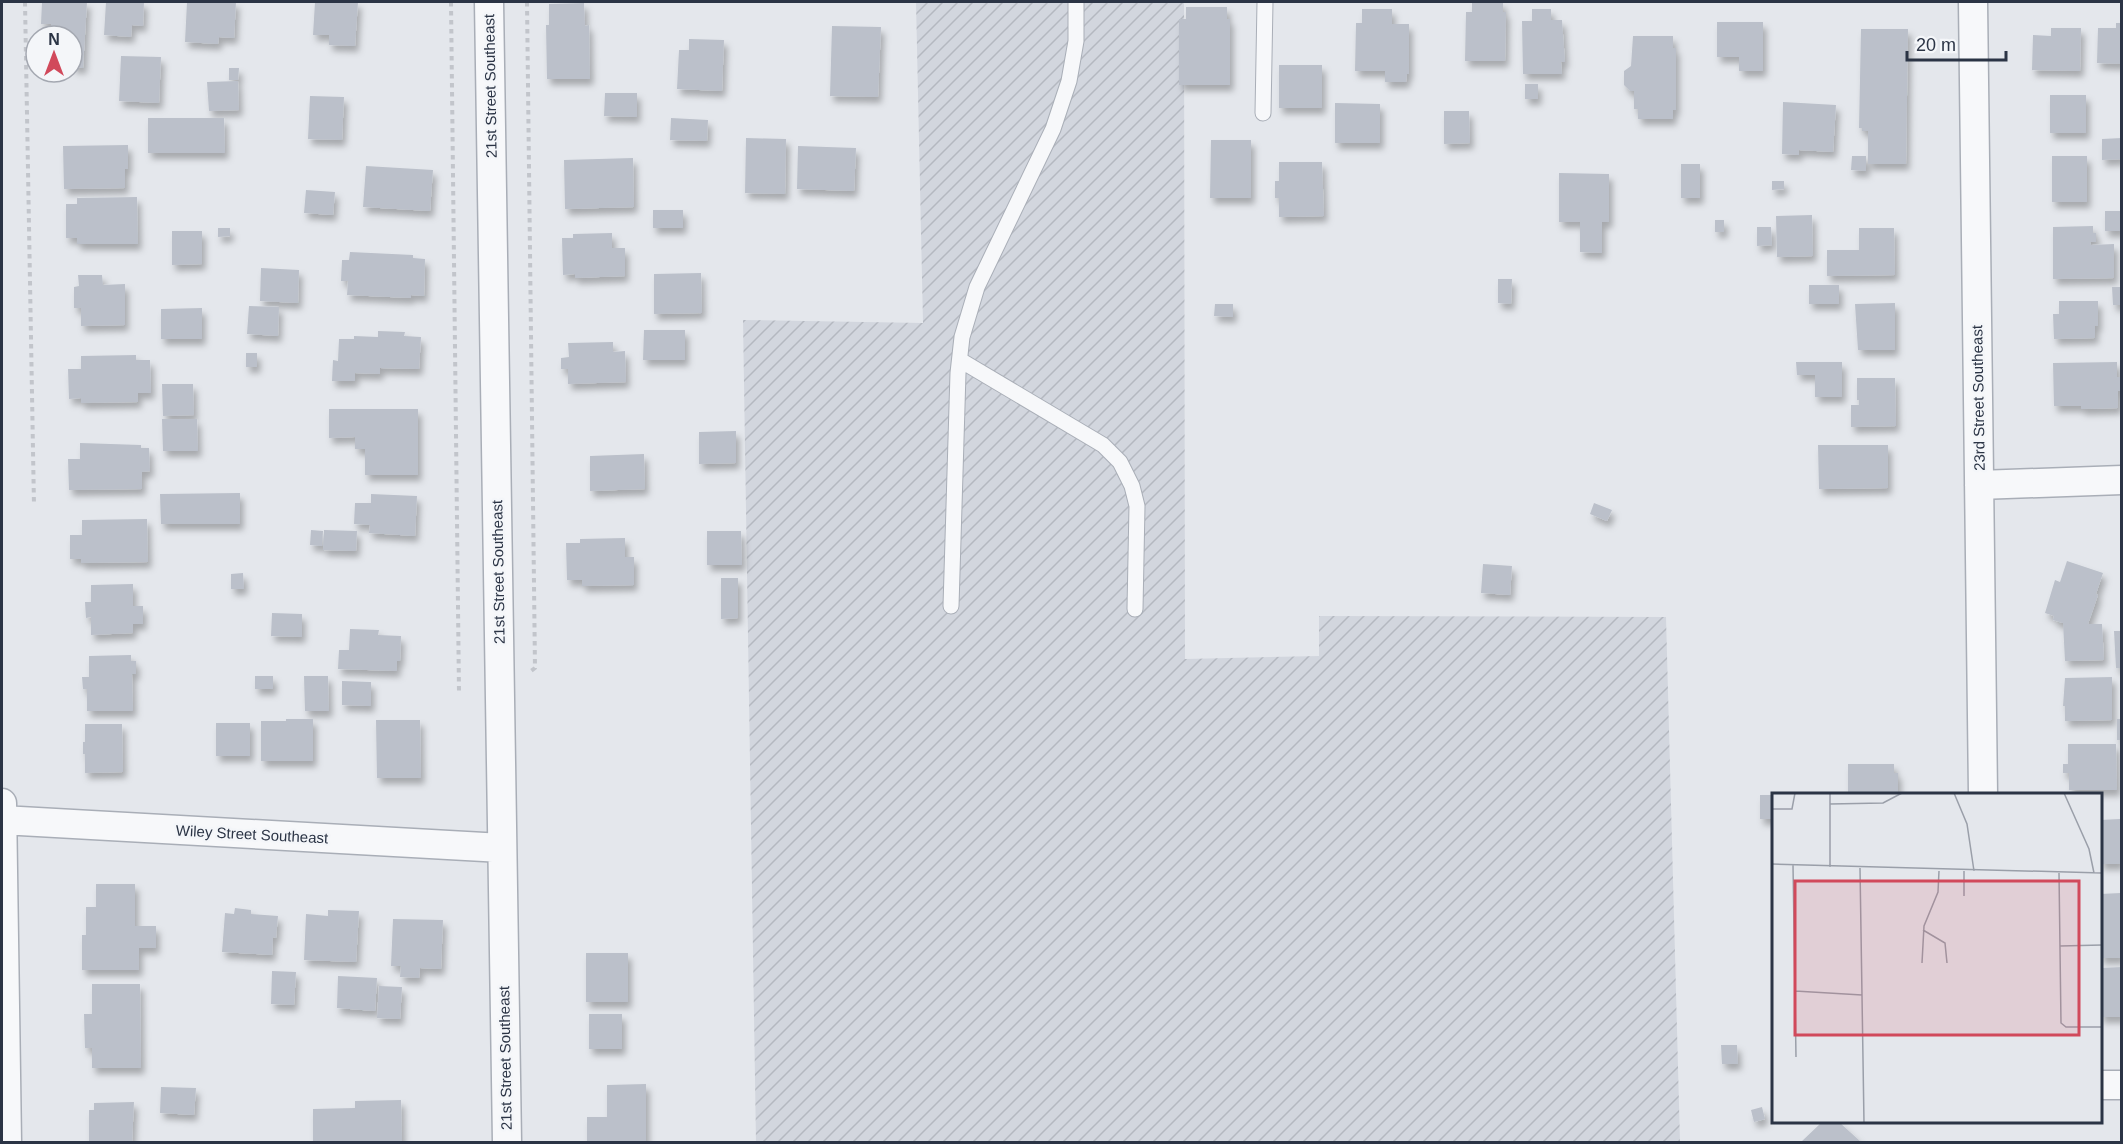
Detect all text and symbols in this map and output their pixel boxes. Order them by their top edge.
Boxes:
street label: 21st Street Southeast [480,13,500,158]
north arrow [24,24,84,84]
scale bar [1907,24,2006,62]
text: N [48,31,60,48]
text: 20 m [1916,35,1956,55]
street label: 23rd Street Southeast [1968,324,1988,471]
street label: 21st Street Southeast [488,499,508,644]
inset map [1772,793,2102,1123]
street label: Wiley Street Southeast [175,822,329,847]
street label: 21st Street Southeast [495,985,515,1130]

